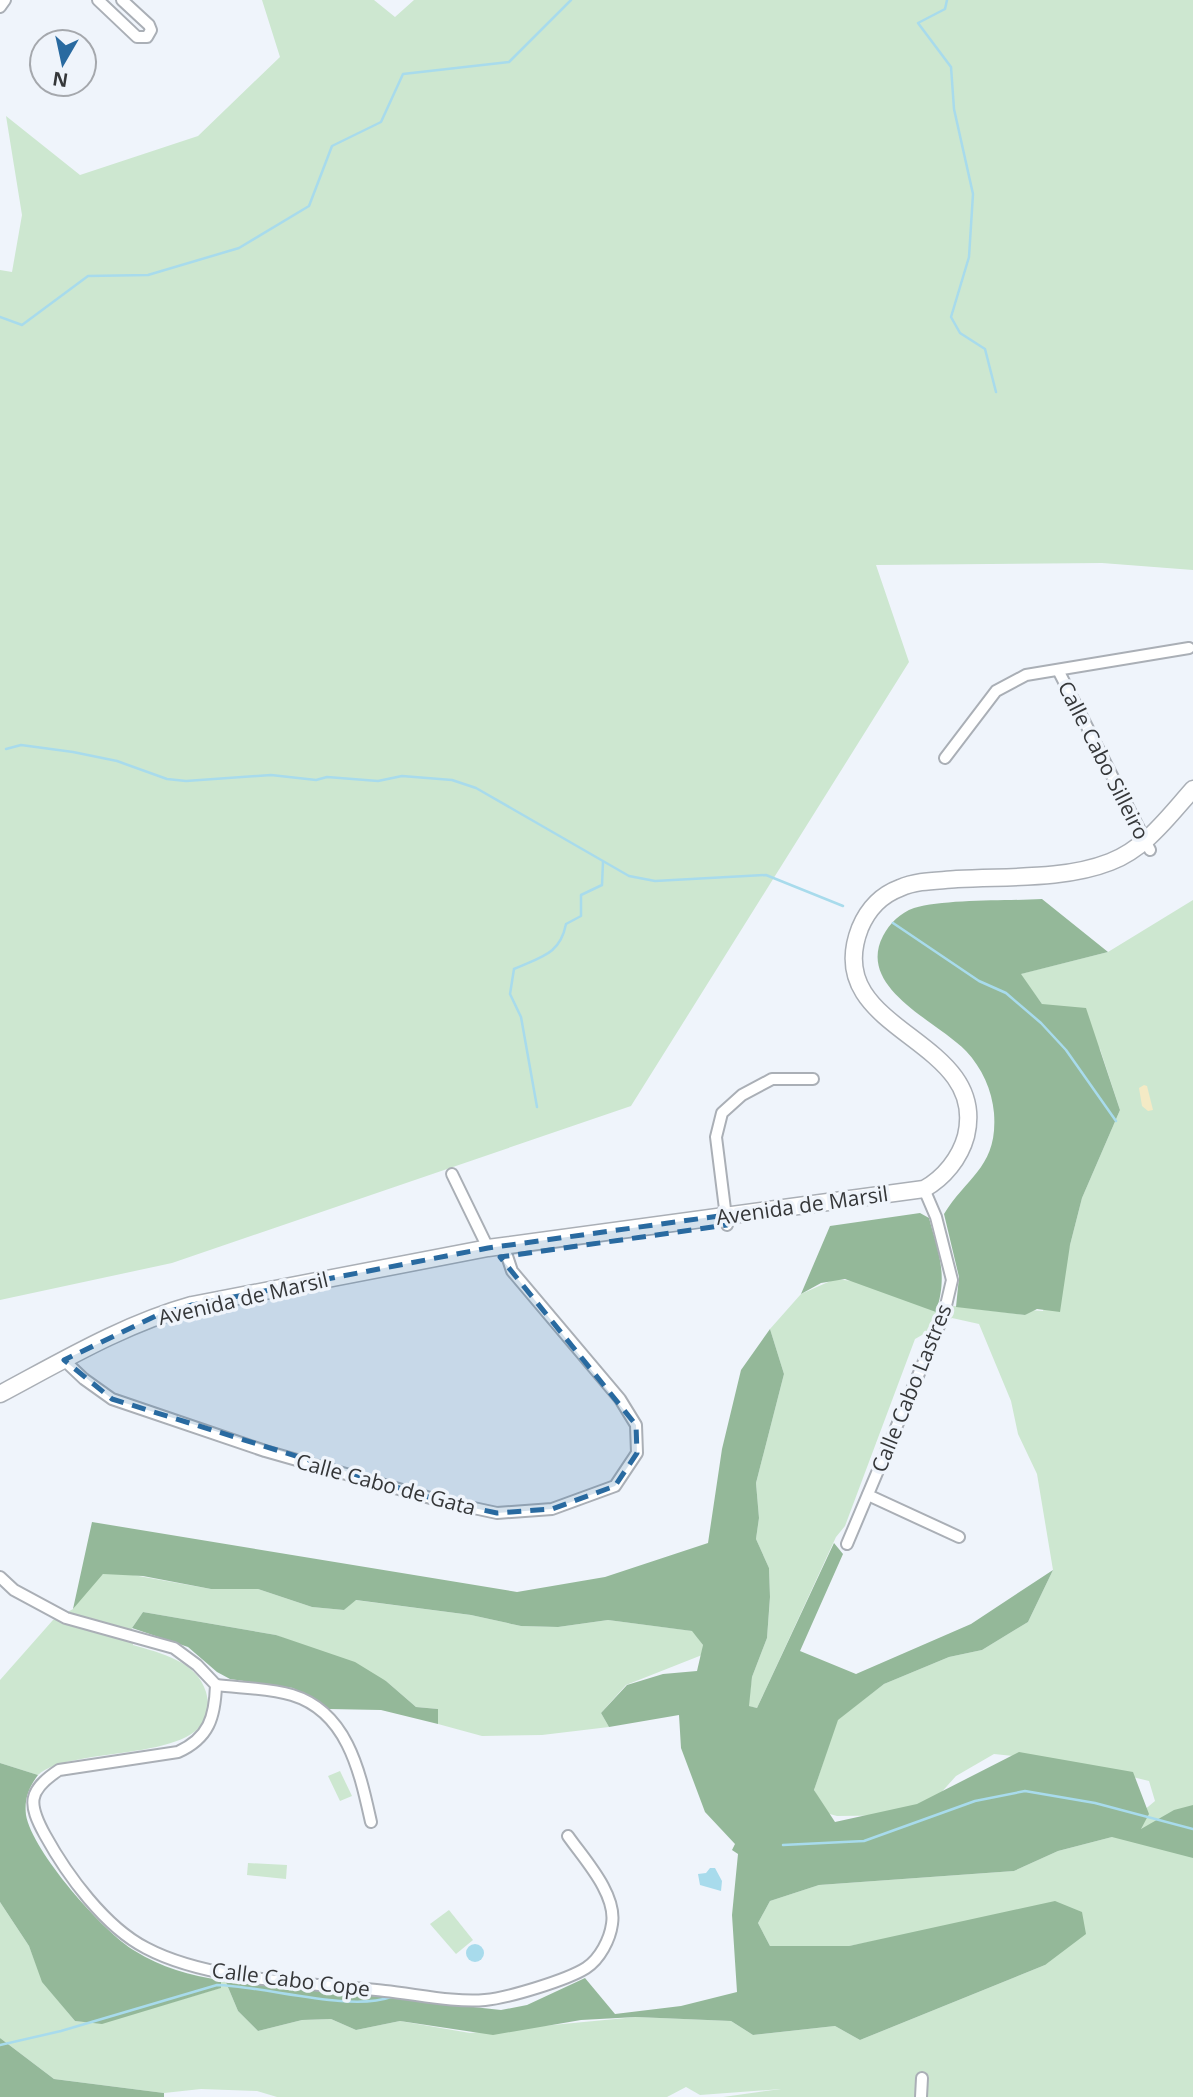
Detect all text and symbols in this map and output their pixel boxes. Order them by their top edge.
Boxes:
north arrow [28,28,98,98]
text: N [51,66,70,94]
street label: Calle Cabo Silleiro [1052,676,1156,844]
street label: Avenida de Marsil [714,1179,890,1231]
street label: Avenida de Marsil [155,1265,331,1331]
street label: Calle Cabo Lastres [864,1300,958,1476]
street label: Calle Cabo de Gata [293,1447,479,1521]
street label: Calle Cabo Cope [210,1955,372,2003]

